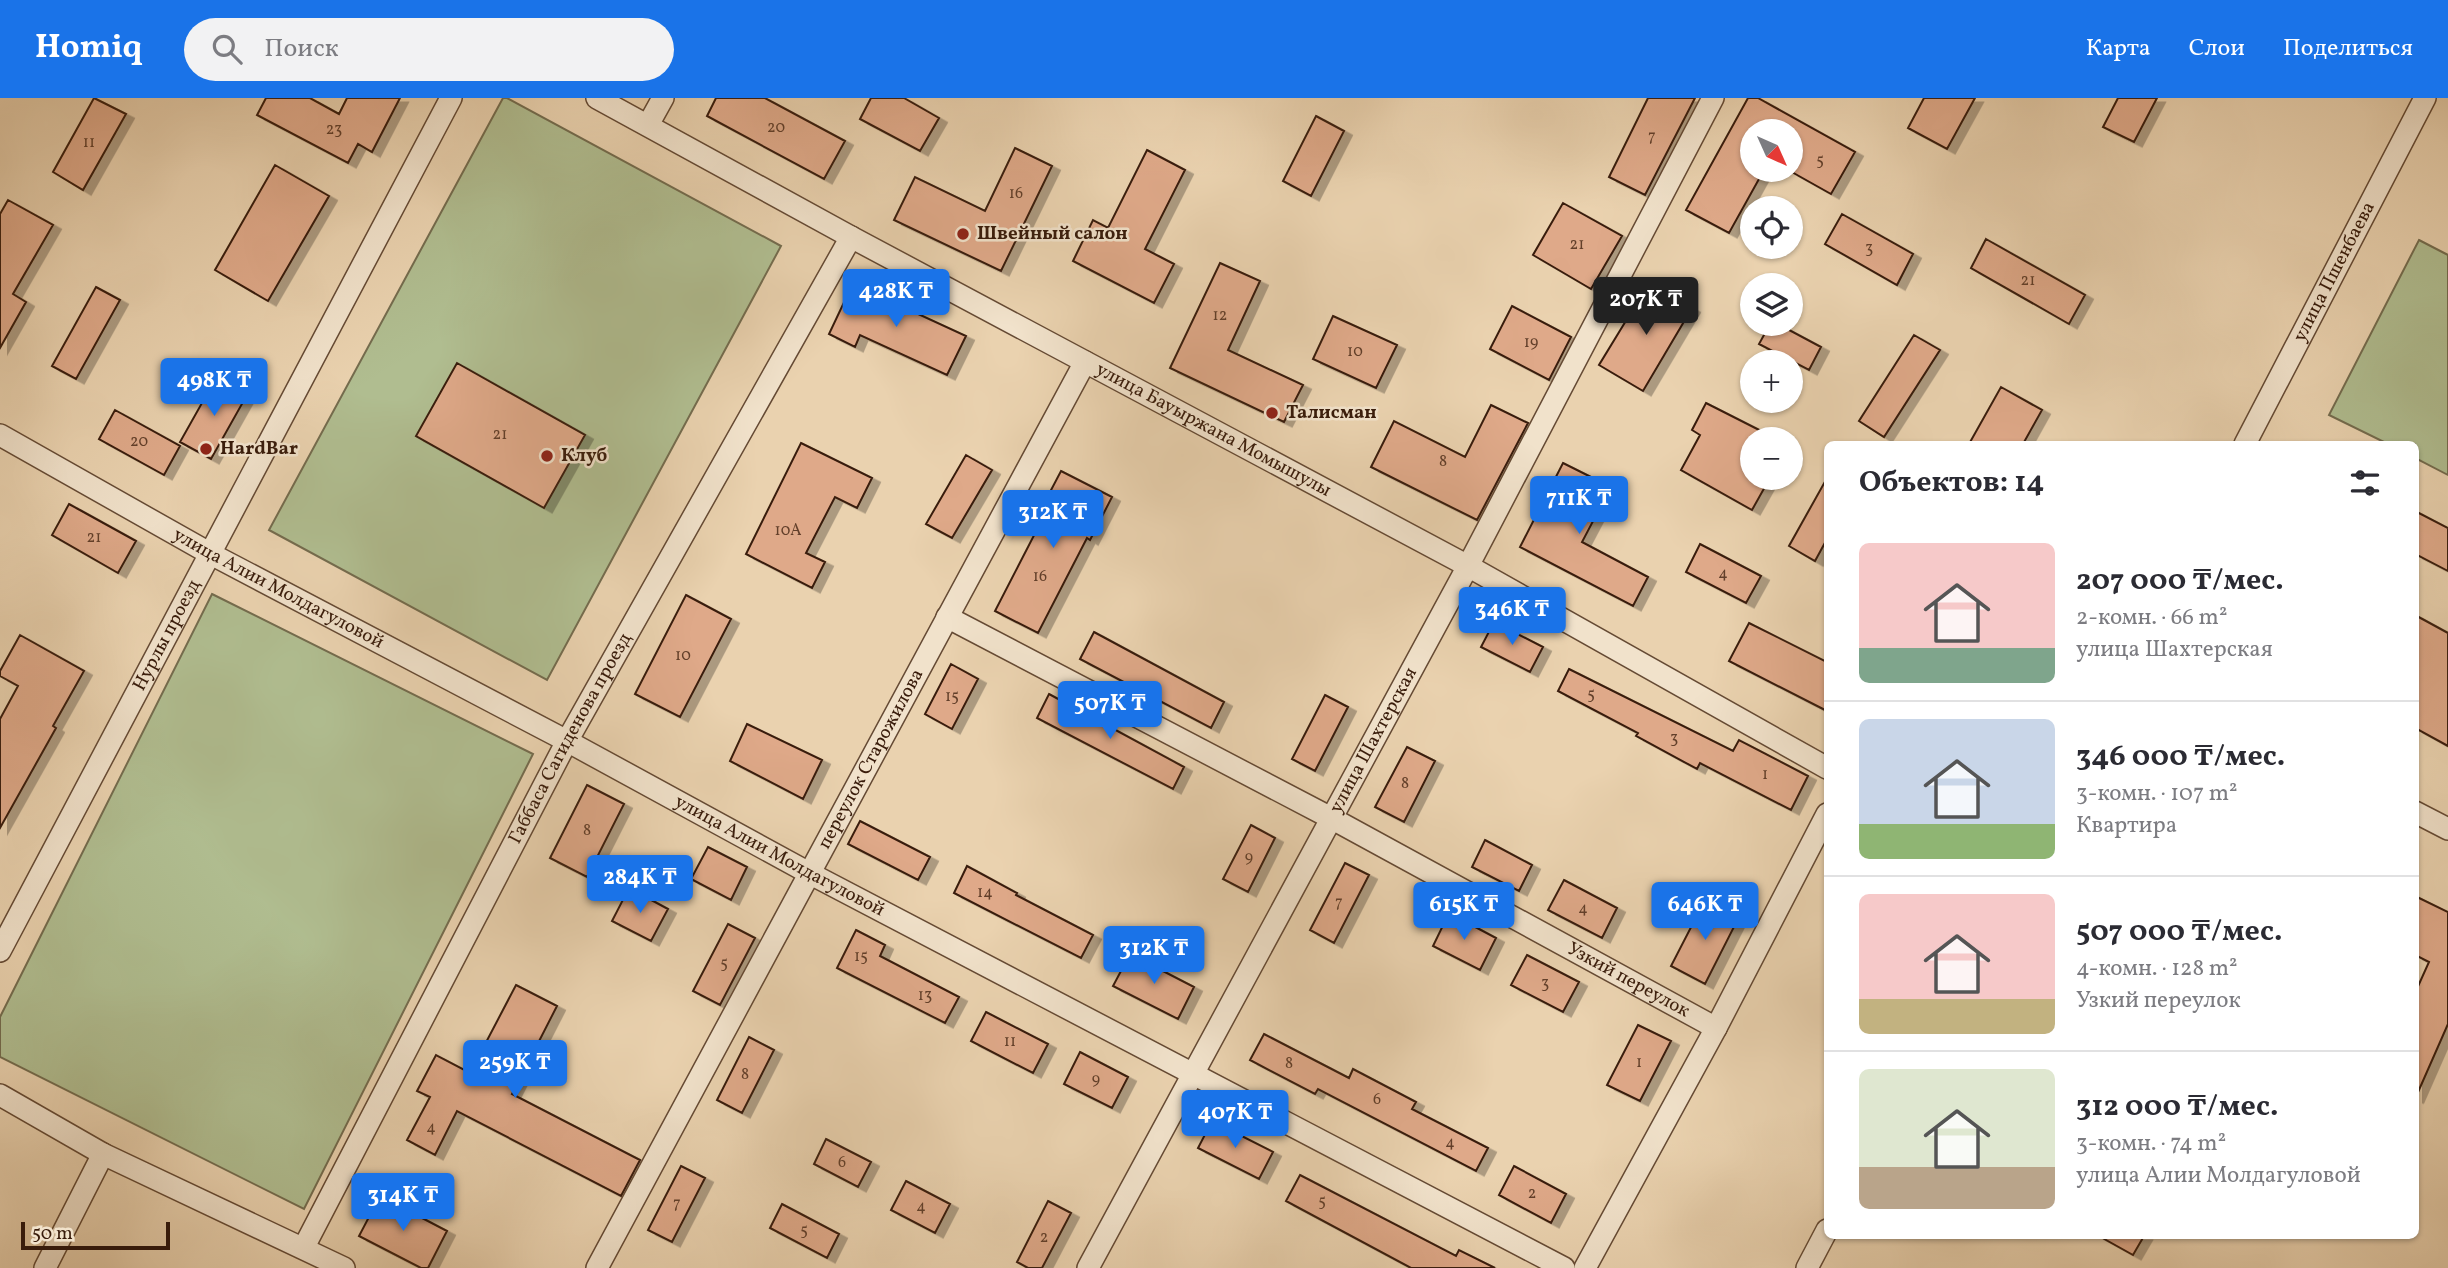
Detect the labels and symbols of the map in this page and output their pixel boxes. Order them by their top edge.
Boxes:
house number: 20 [767,117,785,139]
house number: 23 [326,119,342,141]
north arrow [1740,119,1802,182]
house number: 7 [1648,126,1656,148]
house number: 11 [83,132,95,154]
house number: 5 [1816,150,1824,172]
house number: 16 [1009,183,1023,205]
street label: улица Пшенбаева [2287,197,2382,347]
place label: Швейный салон [977,221,1128,247]
marker: Швейный салон [955,226,971,242]
house number: 21 [1570,234,1584,256]
house number: 3 [1865,238,1873,260]
pin: 428K ₸ [839,270,953,329]
house number: 21 [2021,270,2035,292]
pin: 207K ₸ [1589,278,1703,337]
house number: 12 [1213,305,1227,327]
house number: 19 [1524,332,1538,354]
house number: 10 [1347,341,1363,363]
street label: улица Бауыржана Момышулы [1091,357,1335,504]
pin: 498K ₸ [157,358,271,418]
place label: Талисман [1286,400,1377,426]
marker: Талисман [1264,405,1280,421]
house number: 21 [493,424,507,446]
house number: 20 [130,431,148,453]
place label: HardBar [220,436,298,462]
marker: HardBar [198,441,214,457]
place label: Клуб [561,443,608,469]
marker: Клуб [539,448,555,464]
house number: 8 [1439,451,1447,473]
pin: 711K ₸ [1522,476,1636,536]
pin: 312K ₸ [996,490,1110,550]
house number: 10А [774,520,802,542]
street label: улица Алии Молдагуловой [168,522,388,655]
house number: 21 [87,527,101,549]
house number: 4 [1718,563,1728,585]
house number: 16 [1033,566,1047,588]
street label: Нурлы проезд [127,575,207,696]
pin: 346K ₸ [1455,588,1569,647]
street label: Габбаса Сагиденова проезд [503,628,638,849]
house number: 10 [675,645,691,667]
street label: улица Шахтерская [1323,663,1424,818]
street label: переулок Старожилова [812,664,930,854]
pin: 507K ₸ [1053,682,1167,741]
house number: 5 [1587,684,1595,706]
house number: 15 [945,686,959,708]
house number: 3 [1670,728,1678,750]
house number: 1 [1762,764,1768,786]
house number: 8 [1401,773,1409,795]
street label: улица Алии Молдагуловой [670,789,889,923]
house number: 8 [583,820,591,842]
house number: 9 [1245,847,1253,869]
pin: 284K ₸ [583,856,697,915]
house number: 14 [977,882,993,904]
pin: 615K ₸ [1407,882,1521,942]
pin: 646K ₸ [1648,882,1762,942]
house number: 7 [1335,892,1343,914]
house number: 4 [1578,898,1588,920]
pin: 312K ₸ [1097,926,1211,986]
street label: Узкий переулок [1562,936,1694,1024]
house number: 15 [854,946,868,968]
house number: 5 [720,953,728,975]
house number: 3 [1541,973,1549,995]
house number: 13 [918,985,932,1007]
house number: 11 [1004,1031,1016,1053]
pin: 259K ₸ [458,1040,572,1100]
house number: 1 [1636,1052,1642,1074]
house number: 8 [1285,1053,1293,1075]
house number: 8 [741,1064,749,1086]
house number: 9 [1092,1069,1100,1091]
house number: 6 [1373,1089,1381,1111]
pin: 407K ₸ [1178,1090,1292,1150]
house number: 4 [426,1117,436,1139]
house number: 4 [1445,1132,1455,1154]
house number: 6 [838,1152,846,1174]
pin: 314K ₸ [346,1174,460,1233]
house number: 2 [1528,1183,1536,1205]
house number: 5 [1318,1191,1326,1213]
house number: 7 [673,1193,681,1215]
house number: 4 [916,1196,926,1218]
scale bar [21,1219,170,1251]
house number: 5 [800,1220,808,1242]
house number: 2 [1040,1227,1048,1249]

